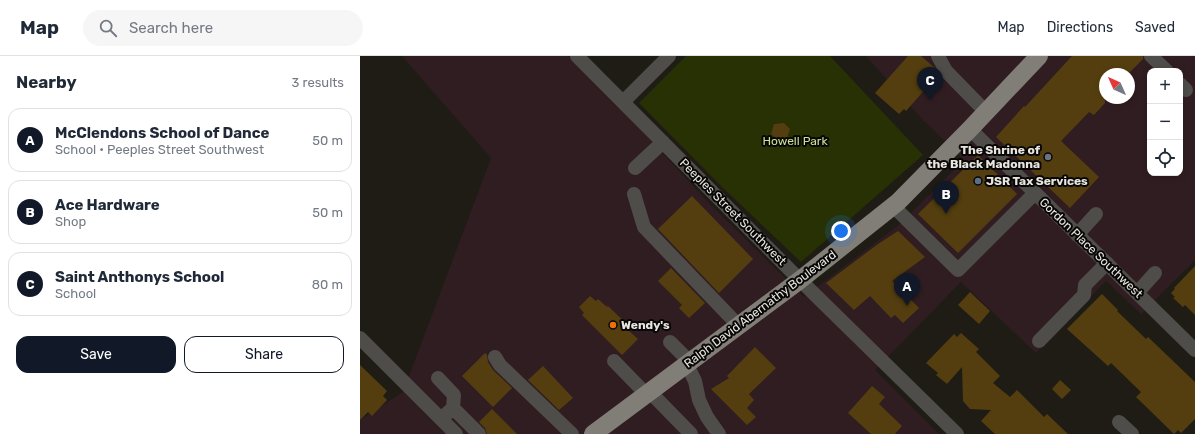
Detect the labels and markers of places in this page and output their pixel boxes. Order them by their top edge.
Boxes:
pin: C [917,67,943,100]
place label: The Shrine of the Black Madonna [927,143,1041,171]
marker: The Shrine of the Black Madonna [1043,152,1053,162]
place label: JSR Tax Services [986,174,1088,188]
marker: JSR Tax Services [973,176,983,186]
pin: B [933,181,959,214]
pin: A [894,273,920,306]
place label: Wendy's [621,318,670,332]
marker: Wendy's [608,320,618,330]

